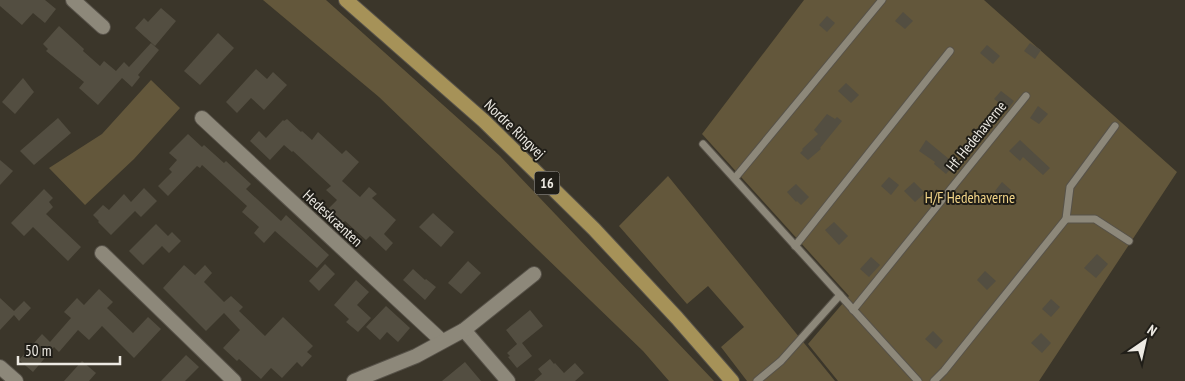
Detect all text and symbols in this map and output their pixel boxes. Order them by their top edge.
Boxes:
street label: Nordre Ringvej [481,95,549,163]
street label: Hf. Hedehaverne [942,97,1010,175]
road number: 16 [534,172,560,194]
street label: Hedeskrænten [299,185,367,251]
park label: H/F Hedehaverne [925,188,1015,207]
north arrow [1120,316,1170,366]
text: N [1144,321,1160,340]
scale bar [18,334,120,366]
text: 50 m [25,341,51,360]

